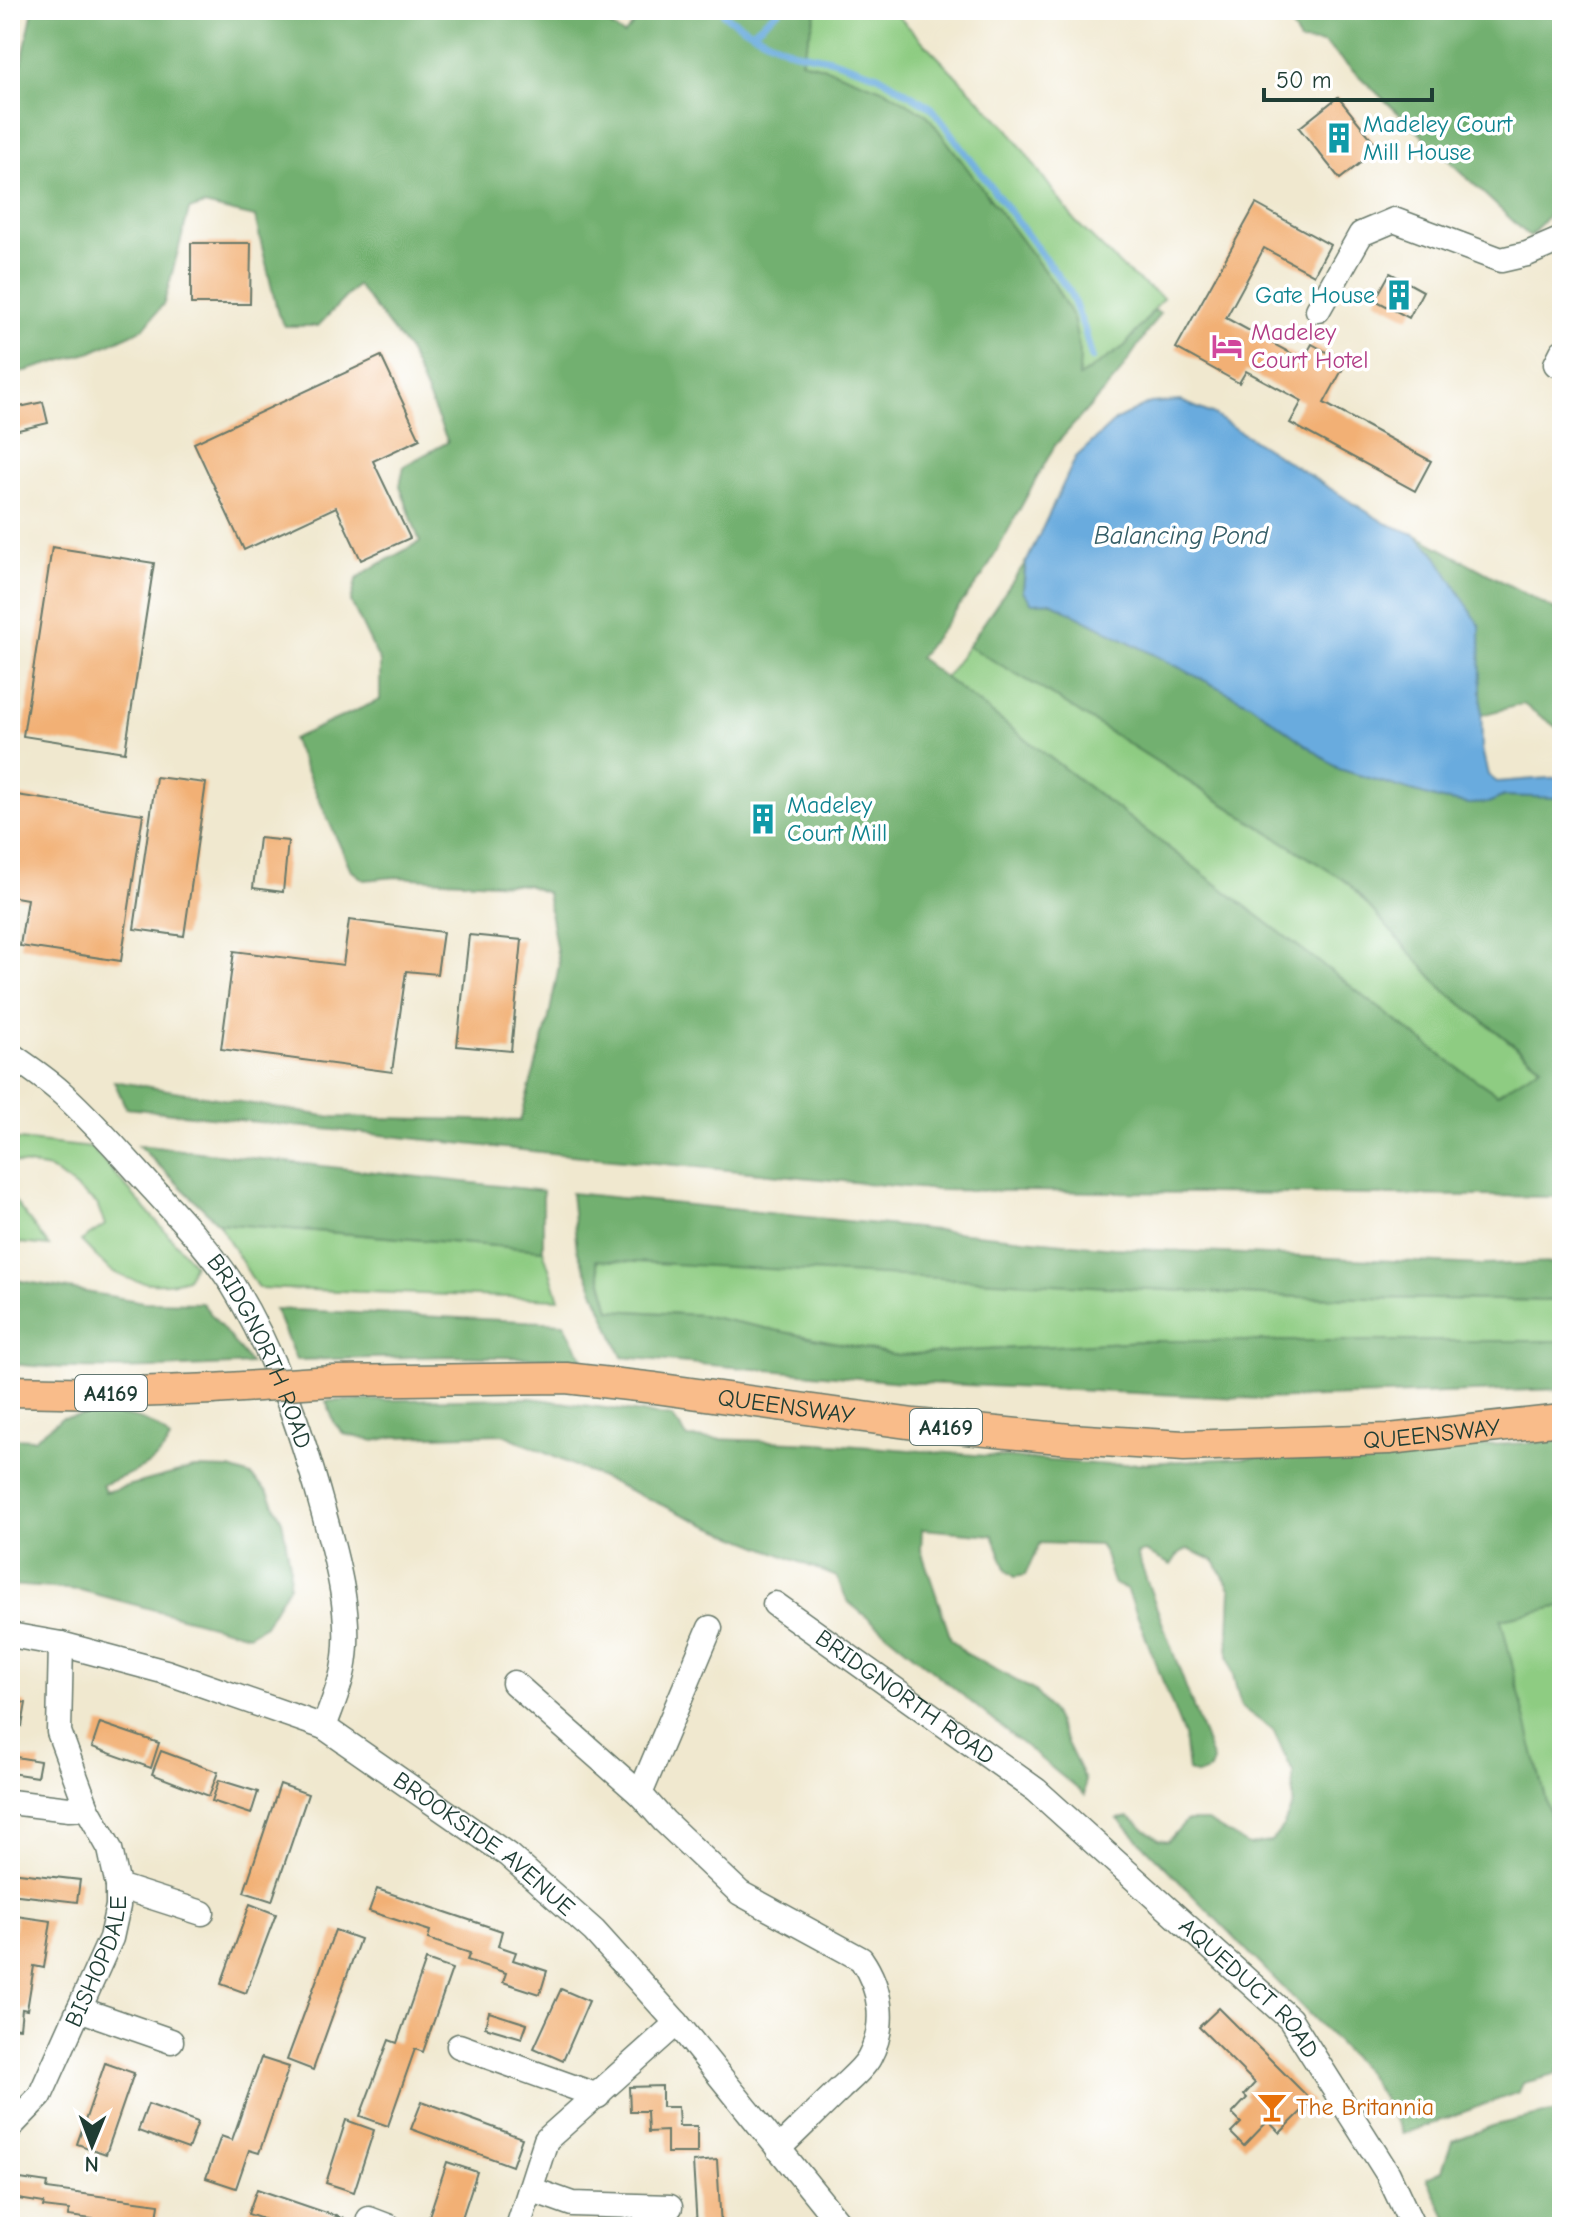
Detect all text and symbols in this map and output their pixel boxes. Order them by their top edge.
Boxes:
scale bar [1264,52,1432,102]
text: 50 m [1276,66,1332,94]
place label: Madeley Court Mill House [1363,110,1513,166]
building icon: Madeley Court Mill House [1322,121,1356,155]
building icon: Gate House [1382,278,1416,312]
place label: Gate House [1255,281,1375,309]
place label: Madeley Court Hotel [1251,318,1368,374]
hotel icon: Madeley Court Hotel [1210,329,1244,363]
water label: Balancing Pond [1094,521,1269,551]
place label: Madeley Court Mill [787,791,887,847]
building icon: Madeley Court Mill [746,802,780,836]
street label: BRIDGNORTH ROAD [201,1248,318,1452]
road number: A4169 [75,1375,147,1411]
street label: QUEENSWAY [716,1383,857,1430]
road number: A4169 [910,1409,982,1445]
street label: QUEENSWAY [1362,1413,1502,1454]
street label: BRIDGNORTH ROAD [810,1624,1000,1770]
street label: BROOKSIDE AVENUE [388,1766,581,1922]
street label: BISHOPDALE [59,1895,132,2031]
street label: AQUEDUCT ROAD [1173,1912,1325,2063]
bar icon: The Britannia [1255,2090,1289,2124]
place label: The Britannia [1296,2093,1434,2121]
north arrow [52,2105,132,2185]
text: N [84,2151,99,2177]

